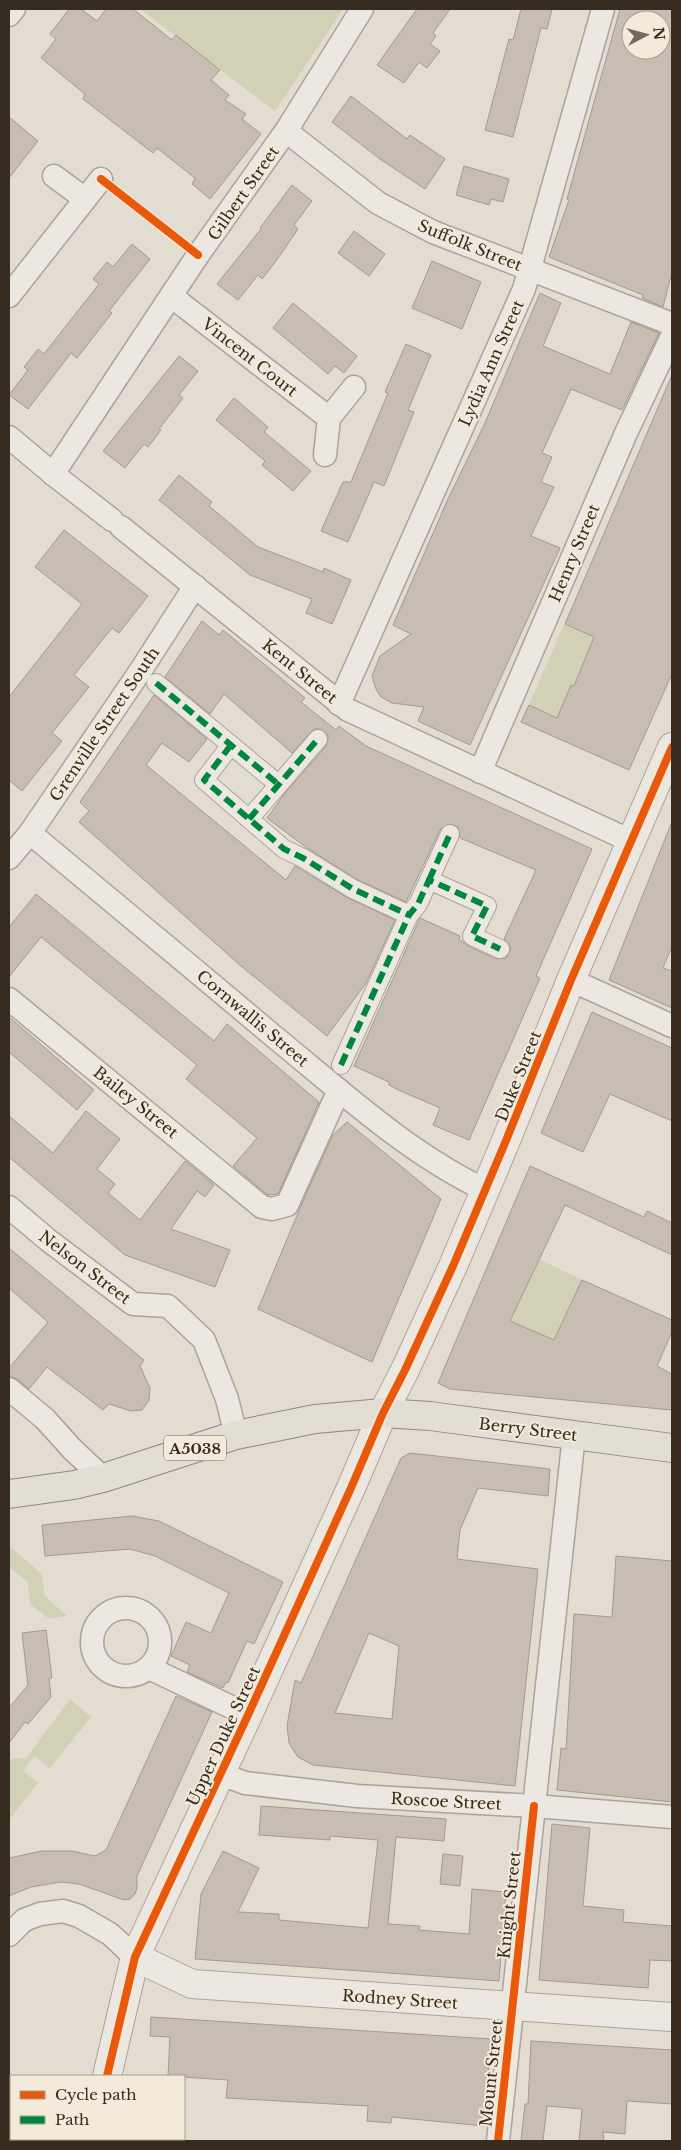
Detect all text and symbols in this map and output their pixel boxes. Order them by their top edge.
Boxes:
north arrow [621,10,671,60]
text: N [649,26,669,41]
street label: Gilbert Street [203,142,283,244]
street label: Suffolk Street [415,215,525,275]
street label: Lydia Ann Street [454,297,528,429]
street label: Vincent Court [197,313,302,401]
street label: Henry Street [544,501,604,605]
street label: Kent Street [258,635,342,707]
street label: Grenville Street South [45,643,163,805]
street label: Cornwallis Street [193,965,313,1071]
street label: Duke Street [491,1028,545,1124]
street label: Bailey Street [90,1062,182,1142]
street label: Nelson Street [35,1226,135,1308]
street label: Berry Street [478,1413,578,1445]
road number: A5038 [164,1436,226,1460]
street label: Upper Duke Street [182,1663,264,1809]
street label: Roscoe Street [390,1788,502,1814]
street label: Knight Street [493,1850,525,1960]
street label: Rodney Street [341,1985,459,2013]
street label: Mount Street [475,2018,507,2128]
legend [10,2075,185,2140]
text: Cycle path [55,2085,137,2104]
text: Path [55,2110,89,2129]

